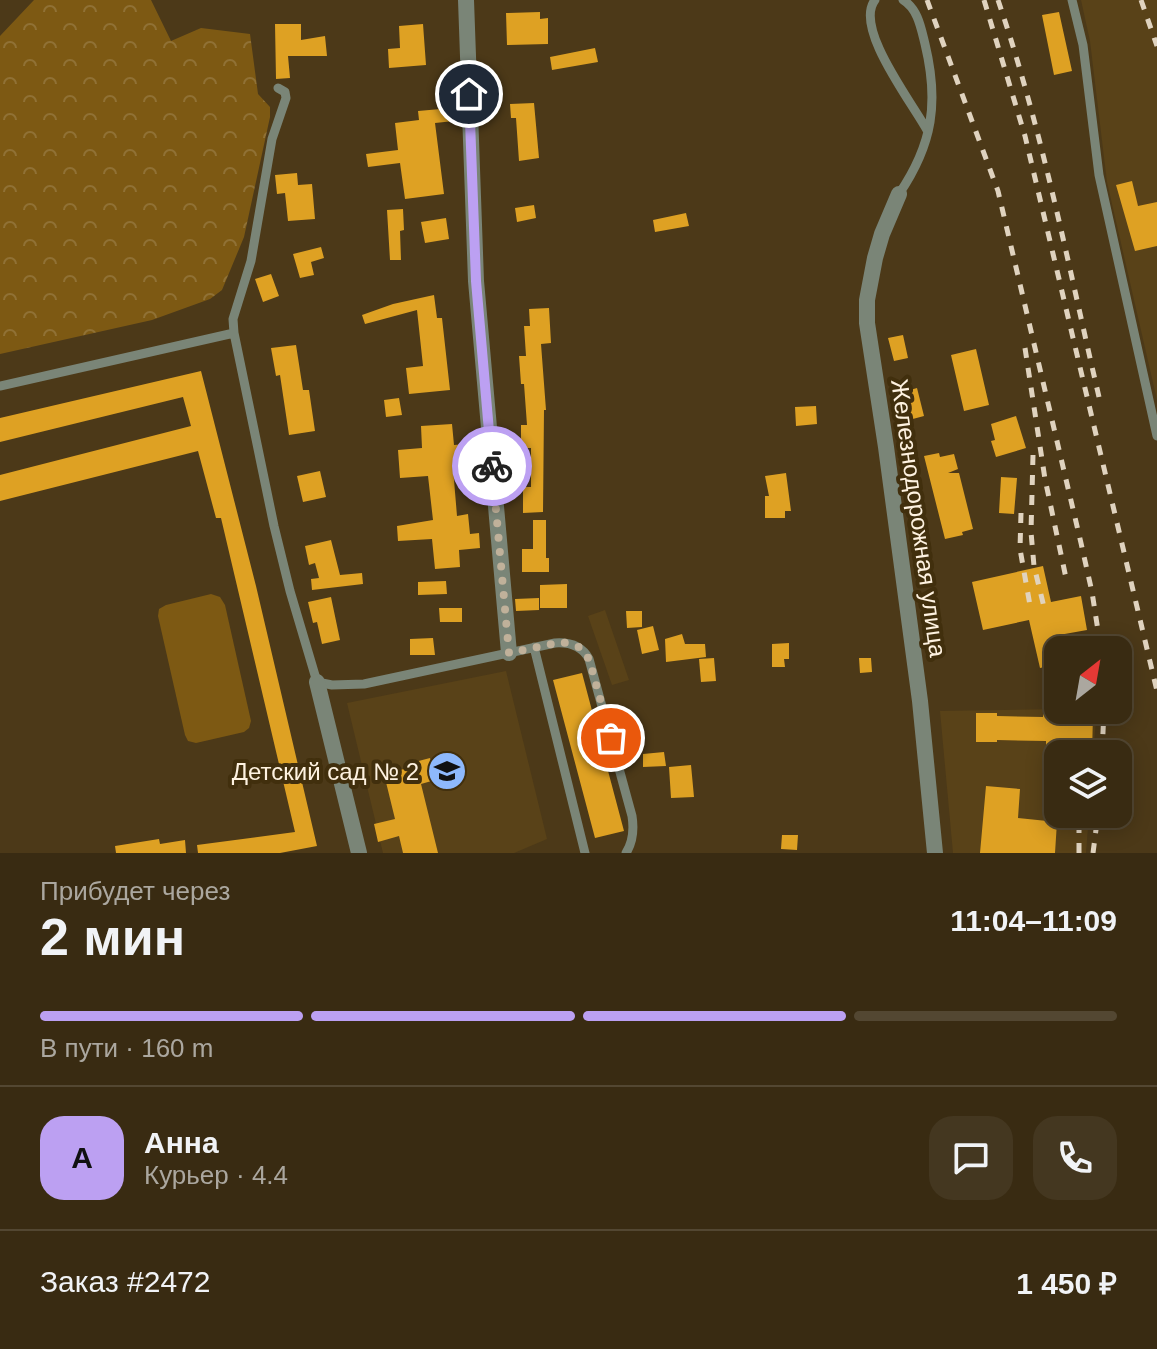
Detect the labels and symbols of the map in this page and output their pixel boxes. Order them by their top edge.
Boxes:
pin [435,60,503,128]
street label: Железнодорожная улица [886,377,952,659]
courier [452,426,532,506]
north arrow [1044,636,1132,724]
pin [577,704,645,772]
school or university icon: Детский сад № 2 [426,750,468,792]
place label: Детский сад № 2 [232,758,419,785]

